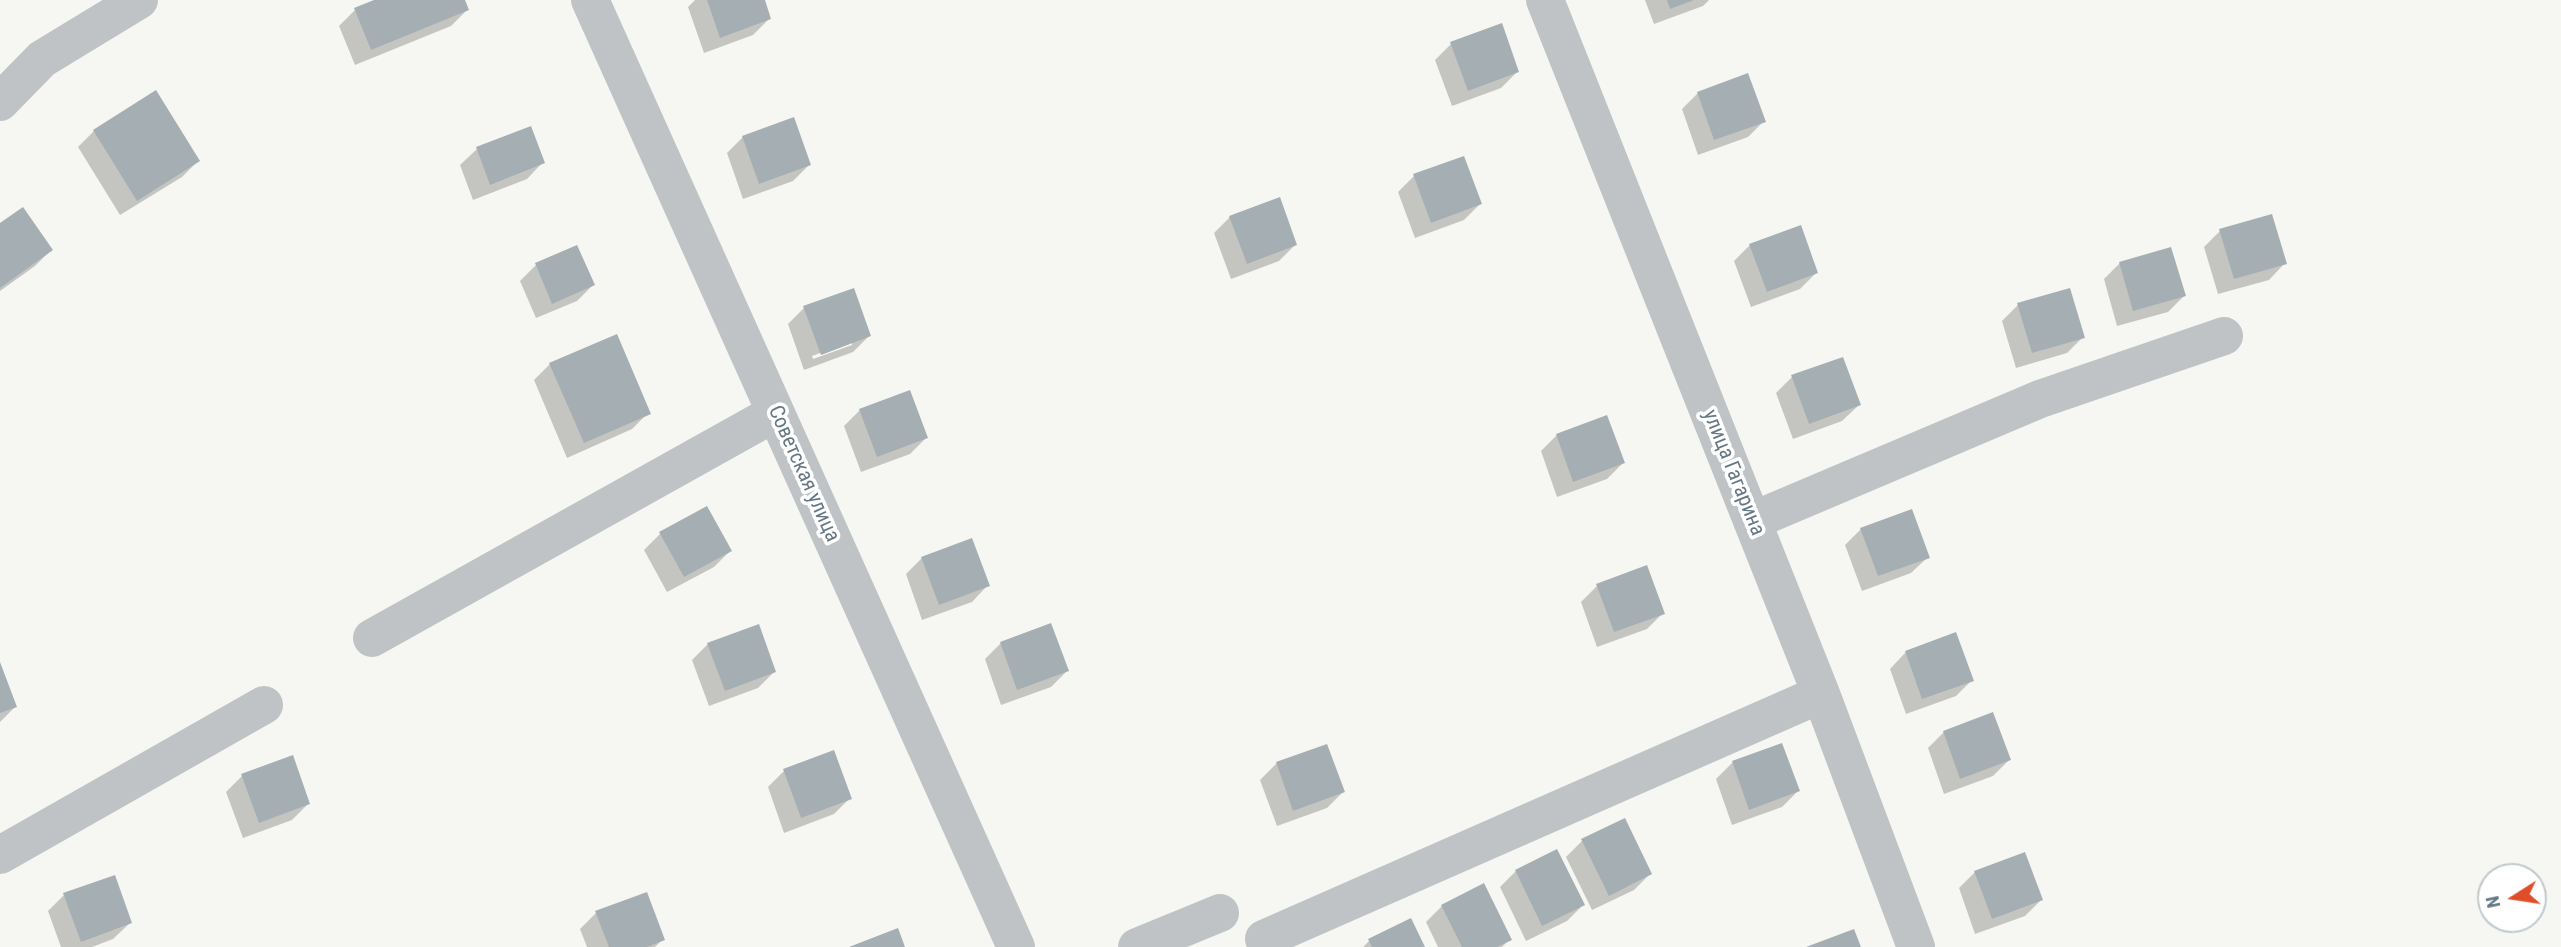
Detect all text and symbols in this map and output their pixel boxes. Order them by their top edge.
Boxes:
street label: Советская улица [762,402,844,546]
street label: улица Гагарина [1696,406,1770,540]
north arrow [2477,863,2547,933]
text: N [2480,894,2505,910]

